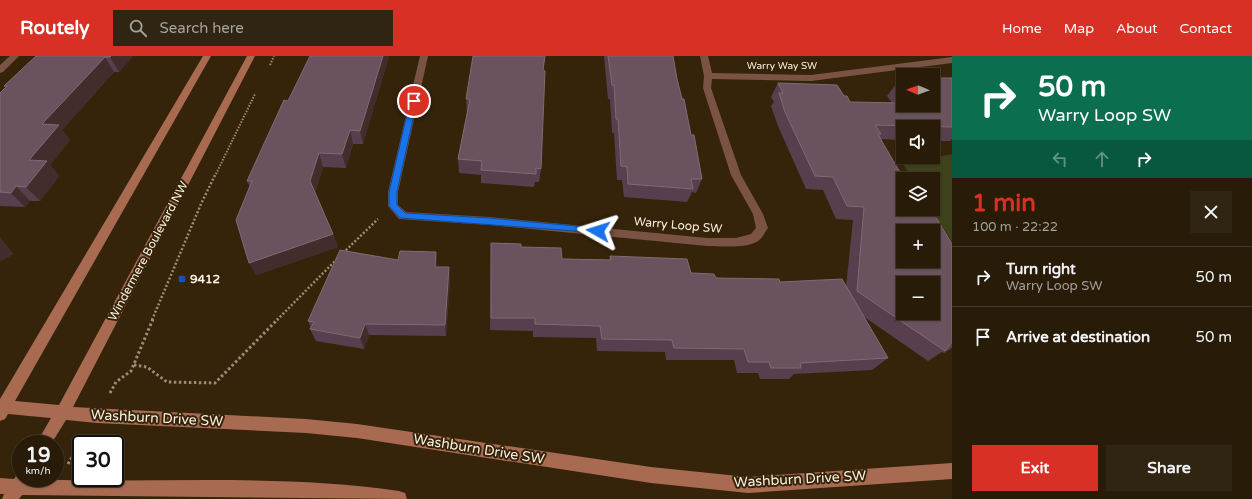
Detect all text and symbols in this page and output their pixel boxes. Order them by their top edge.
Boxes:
search box [113,10,393,46]
text: Routely [20,17,89,39]
icon: search [127,17,149,39]
text: Search here [159,19,244,37]
text: Home [1002,20,1042,37]
text: Map [1064,20,1094,37]
text: About [1116,20,1158,37]
text: Contact [1180,20,1232,37]
street label: Warry Way SW [747,60,817,72]
north arrow [896,68,940,112]
map controls [896,68,940,320]
text: 50 m [1038,70,1106,104]
icon: right [972,72,1024,124]
pin [397,84,431,118]
icon: arrive [403,90,425,112]
text: Warry Loop SW [1038,104,1171,126]
button: sound [896,120,940,164]
icon: left [1049,148,1071,170]
icon: ahead [1091,148,1113,170]
icon: right [1133,148,1155,170]
button: layers [896,172,940,216]
street label: Windermere Boulevard NW [105,179,191,323]
text: 1 min [972,189,1036,218]
button: close [1190,191,1232,233]
position arrow [577,210,619,252]
street label: Warry Loop SW [633,214,723,236]
text: 100 m · 22:22 [972,219,1058,235]
button: + [896,224,940,268]
text: Turn right [1006,260,1076,278]
icon: right [972,266,994,288]
text: 50 m [1195,268,1232,286]
place label: 9412 [190,272,220,286]
marker: 9412 [177,274,187,284]
button: − [896,276,940,320]
text: Warry Loop SW [1006,278,1102,294]
icon: arrive [972,326,994,348]
text: Arrive at destination [1006,328,1150,346]
text: 50 m [1195,328,1232,346]
street label: Washburn Drive SW [90,406,224,430]
street label: Washburn Drive SW [412,430,546,468]
speed limit sign: 30 [72,435,124,487]
text: 19 [25,444,51,468]
button: Exit [972,445,1098,491]
button: Share [1106,445,1232,491]
text: km/h [25,465,51,477]
street label: Washburn Drive SW [733,467,867,491]

